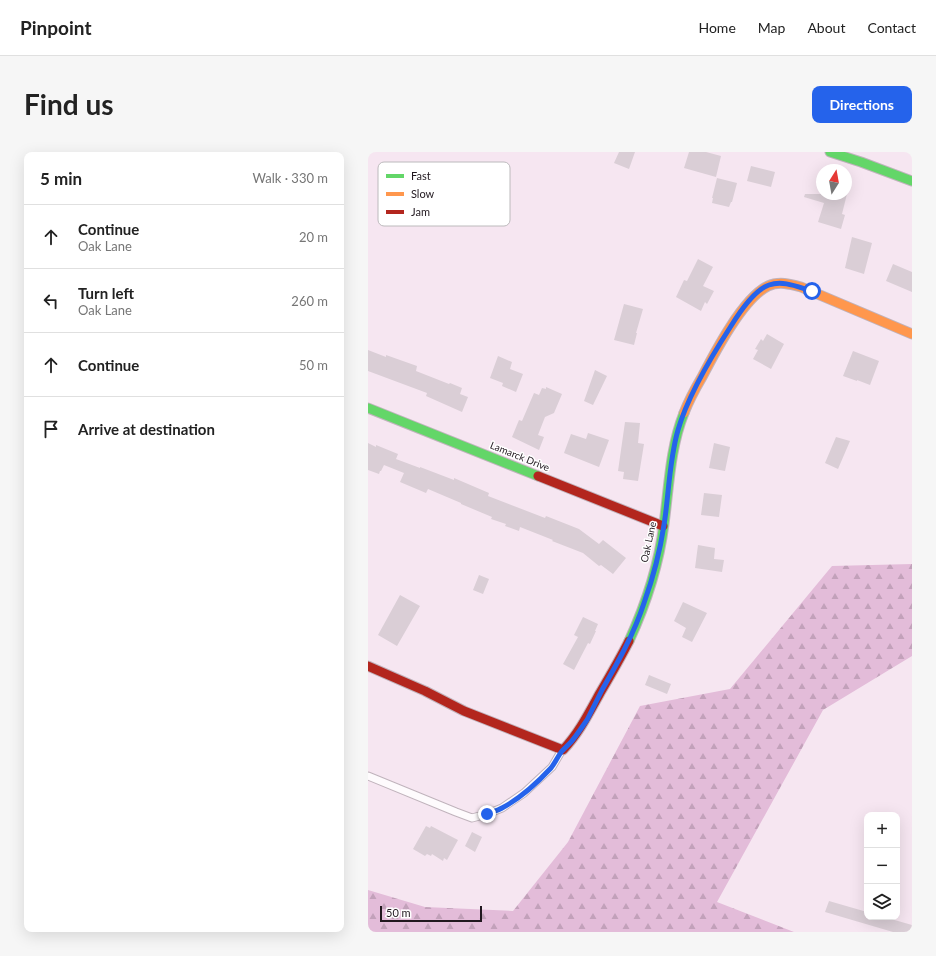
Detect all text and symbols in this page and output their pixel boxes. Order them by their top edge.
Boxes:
text: Pinpoint [20,16,91,39]
text: Home [698,19,736,36]
text: Map [758,19,785,36]
text: About [807,19,845,36]
text: Contact [867,19,916,36]
button: Directions [812,86,912,123]
text: Find us [24,87,114,121]
legend [378,162,510,226]
north arrow [816,164,852,200]
text: 5 min [40,168,82,189]
text: Fast [411,169,431,182]
text: Walk · 330 m [252,170,328,186]
text: Slow [411,187,435,200]
text: Jam [411,205,430,218]
text: Continue [78,220,139,238]
icon: ahead [40,226,62,248]
text: 20 m [299,229,328,245]
text: Oak Lane [78,238,132,254]
route start [803,282,821,300]
text: Turn left [78,284,134,302]
icon: left [40,290,62,312]
text: 260 m [291,293,328,309]
text: Oak Lane [78,302,132,318]
icon: ahead [40,354,62,376]
text: Continue [78,356,139,374]
text: 50 m [299,357,328,373]
icon: arrive [40,418,62,440]
text: Arrive at destination [78,420,215,438]
street label: Lamarck Drive [489,439,551,473]
street label: Oak Lane [638,520,658,564]
route end [478,805,496,823]
map controls [864,812,900,920]
button: + [864,812,900,848]
button: − [864,848,900,884]
button: layers [864,884,900,920]
scale bar [380,904,482,923]
text: 50 m [386,906,411,919]

